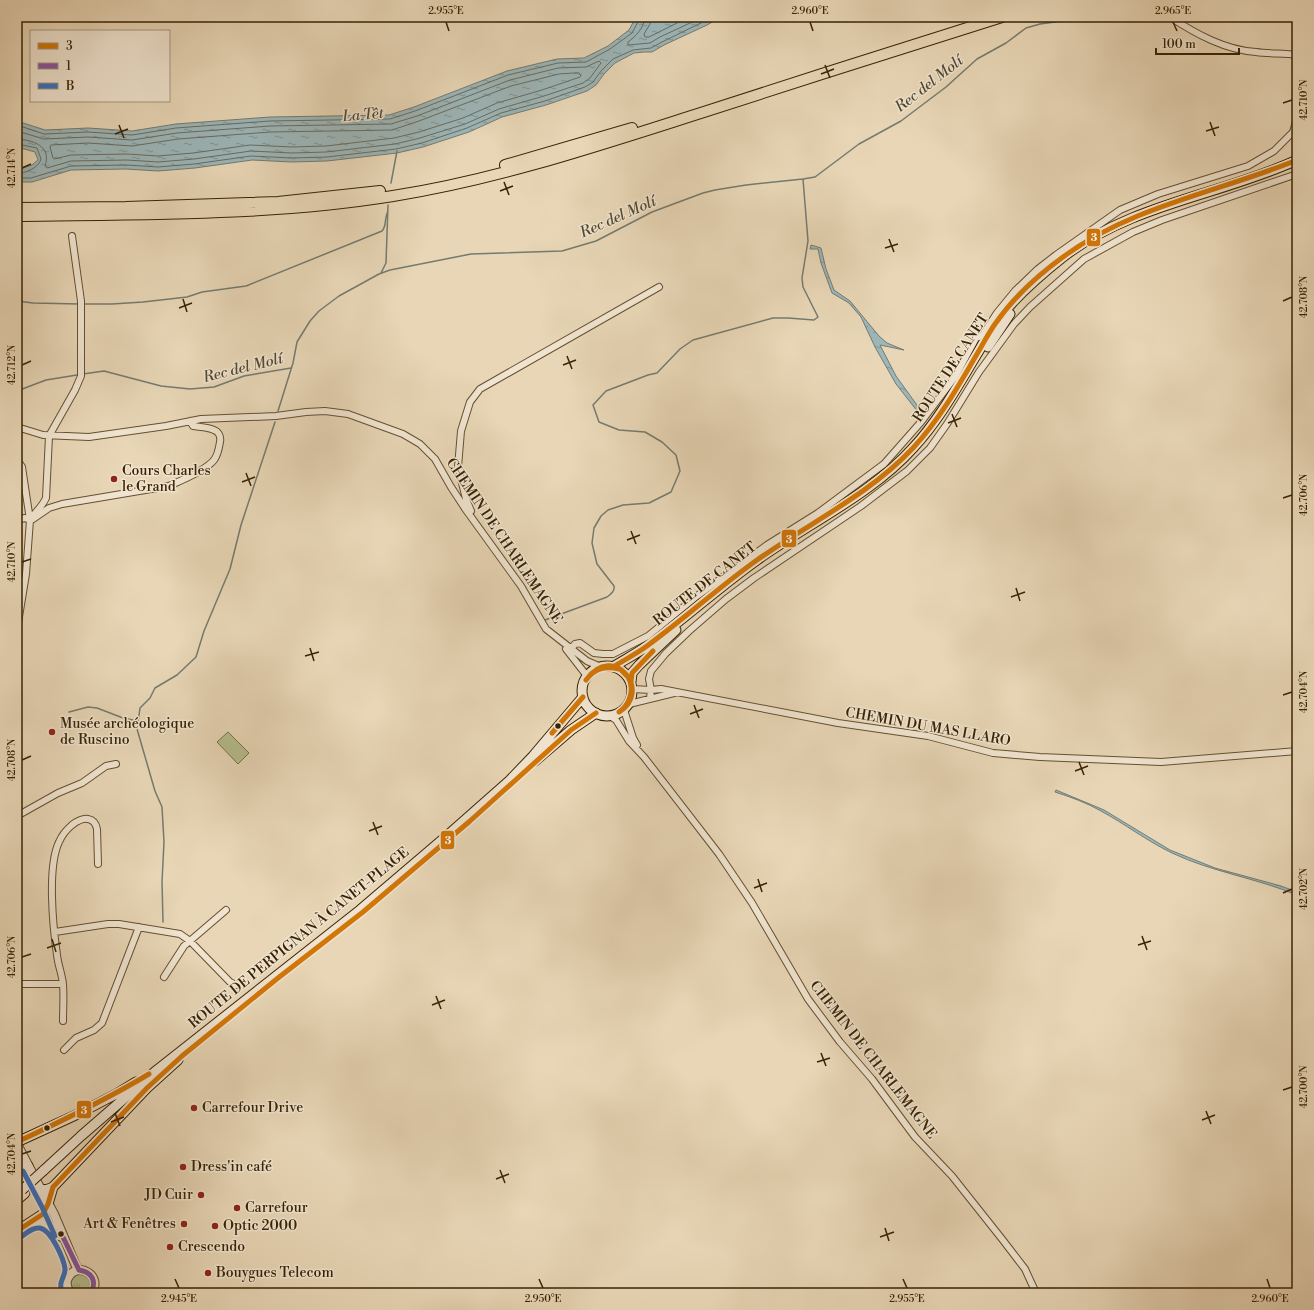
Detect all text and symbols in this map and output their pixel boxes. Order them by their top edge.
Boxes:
text: 2.955°E [428,5,464,17]
text: 2.960°E [791,5,829,17]
text: 2.965°E [1155,5,1191,17]
legend [30,30,170,102]
scale bar [1156,30,1239,56]
text: 100 m [1162,37,1196,52]
text: 3 [66,39,73,54]
water label: Rec del Molí [890,50,969,117]
text: 1 [66,59,72,74]
text: B [65,79,74,94]
text: 42.710°N [1298,79,1310,121]
water label: La Têt [341,104,385,126]
text: 42.714°N [6,147,18,188]
water label: Rec del Molí [576,191,661,243]
line badge: 3 [1086,228,1101,247]
text: 3 [1091,231,1098,245]
text: 42.708°N [1298,275,1310,318]
street label: ROUTE DE CANET [909,310,993,426]
text: 42.712°N [6,344,18,385]
water label: Rec del Molí [200,348,287,387]
street label: CHEMIN DE CHARLEMAGNE [442,455,566,627]
place label: Cours Charles le Grand [122,462,211,496]
text: 42.706°N [1298,473,1310,516]
marker: Cours Charles le Grand [109,474,119,484]
line badge: 3 [781,529,797,548]
text: 3 [786,533,793,547]
street label: ROUTE DE CANET [650,538,760,630]
text: 42.710°N [6,541,18,583]
text: 42.704°N [1298,670,1310,713]
street label: CHEMIN DU MAS LLARO [844,704,1012,750]
place label: Musée archéologique de Ruscino [60,715,194,749]
unlabelled marker [553,721,563,731]
marker: Musée archéologique de Ruscino [47,727,57,737]
text: 42.708°N [6,738,18,781]
line badge: 3 [440,830,455,850]
text: 3 [445,834,452,848]
street label: ROUTE DE PERPIGNAN À CANET-PLAGE [184,842,413,1033]
text: 42.702°N [1298,867,1310,910]
text: 42.706°N [6,935,18,978]
street label: CHEMIN DE CHARLEMAGNE [806,977,940,1143]
text: 42.700°N [1298,1065,1310,1109]
place label: Carrefour Drive [202,1099,303,1117]
line badge: 3 [76,1100,92,1119]
marker: Carrefour Drive [189,1103,199,1113]
text: 3 [81,1104,88,1118]
unlabelled marker [42,1123,52,1133]
text: 42.704°N [6,1132,18,1175]
place label: Dress'in café [191,1158,272,1176]
marker: Dress'in café [178,1162,188,1172]
place label: JD Cuir [144,1186,193,1204]
marker: JD Cuir [196,1190,206,1200]
place label: Carrefour [245,1199,308,1217]
marker: Carrefour [232,1203,242,1213]
place label: Art & Fenêtres [82,1215,176,1233]
place label: Optic 2000 [223,1217,297,1235]
marker: Art & Fenêtres [179,1219,189,1229]
marker: Optic 2000 [210,1221,220,1231]
unlabelled marker [56,1229,66,1239]
place label: Crescendo [178,1238,245,1256]
marker: Crescendo [165,1242,175,1252]
place label: Bouygues Telecom [215,1264,334,1282]
marker: Bouygues Telecom [203,1268,213,1278]
text: 2.945°E [161,1293,197,1305]
text: 2.950°E [525,1293,561,1305]
text: 2.955°E [889,1293,925,1305]
text: 2.960°E [1251,1293,1289,1305]

